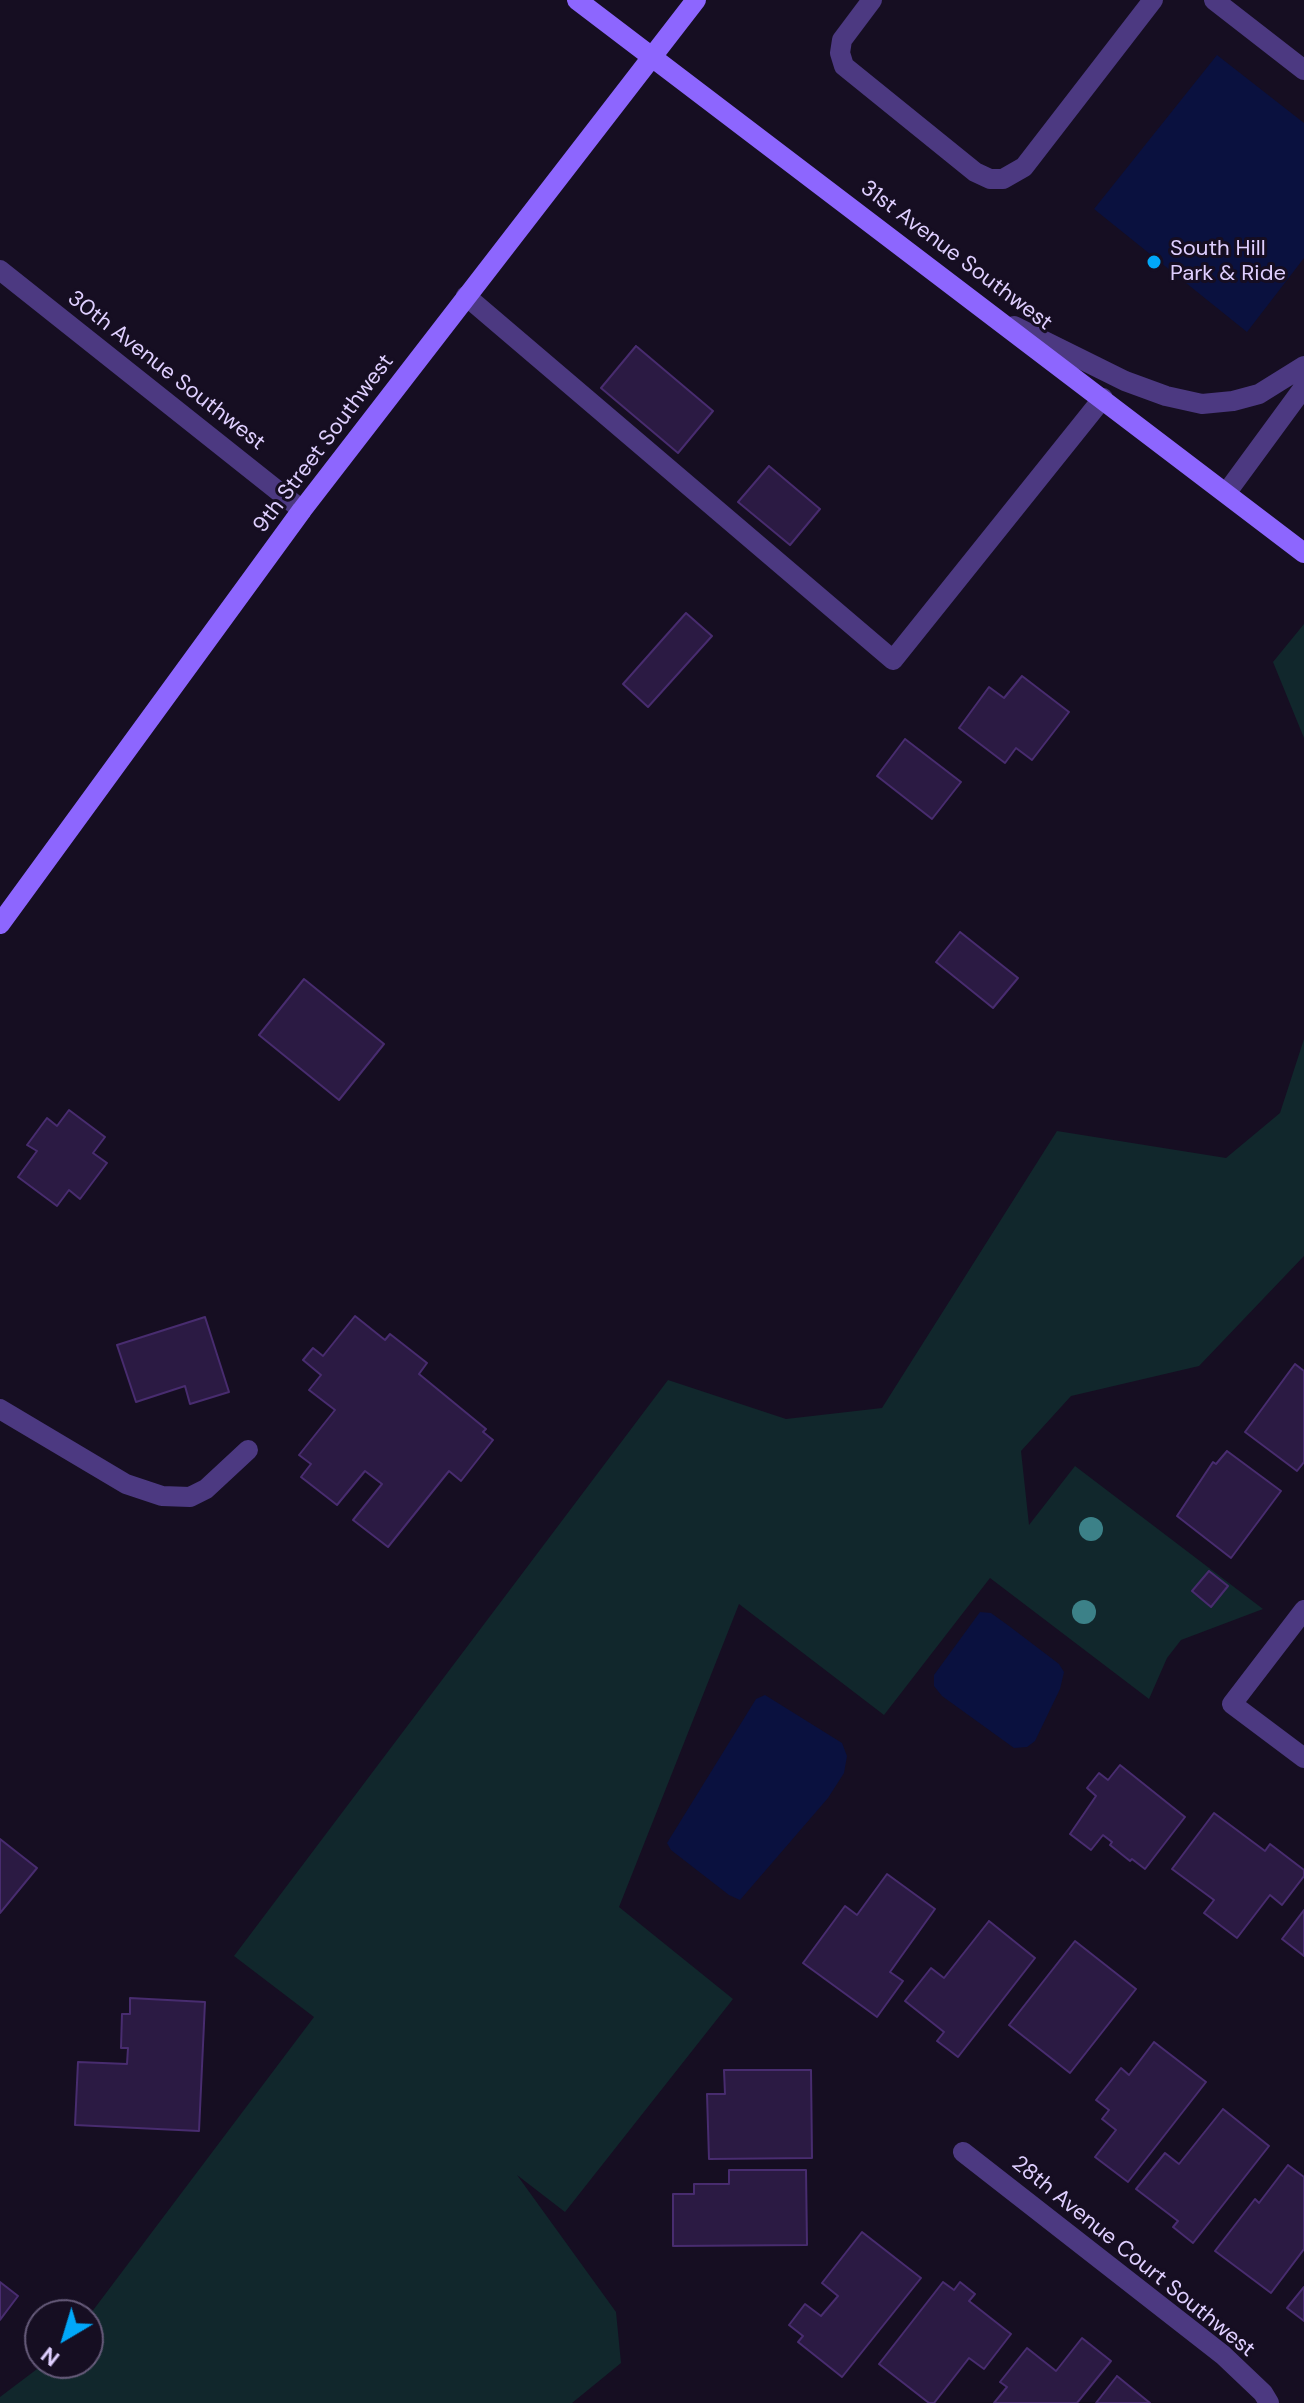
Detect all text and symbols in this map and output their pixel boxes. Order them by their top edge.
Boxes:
street label: 31st Avenue Southwest [855,175,1057,337]
place label: South Hill Park & Ride [1170,236,1286,288]
marker: South Hill Park & Ride [1145,253,1163,271]
street label: 30th Avenue Southwest [62,286,270,456]
street label: 9th Street Southwest [248,349,400,539]
street label: 28th Avenue Court Southwest [1006,2151,1260,2363]
north arrow [24,2299,104,2379]
text: N [35,2340,65,2373]

